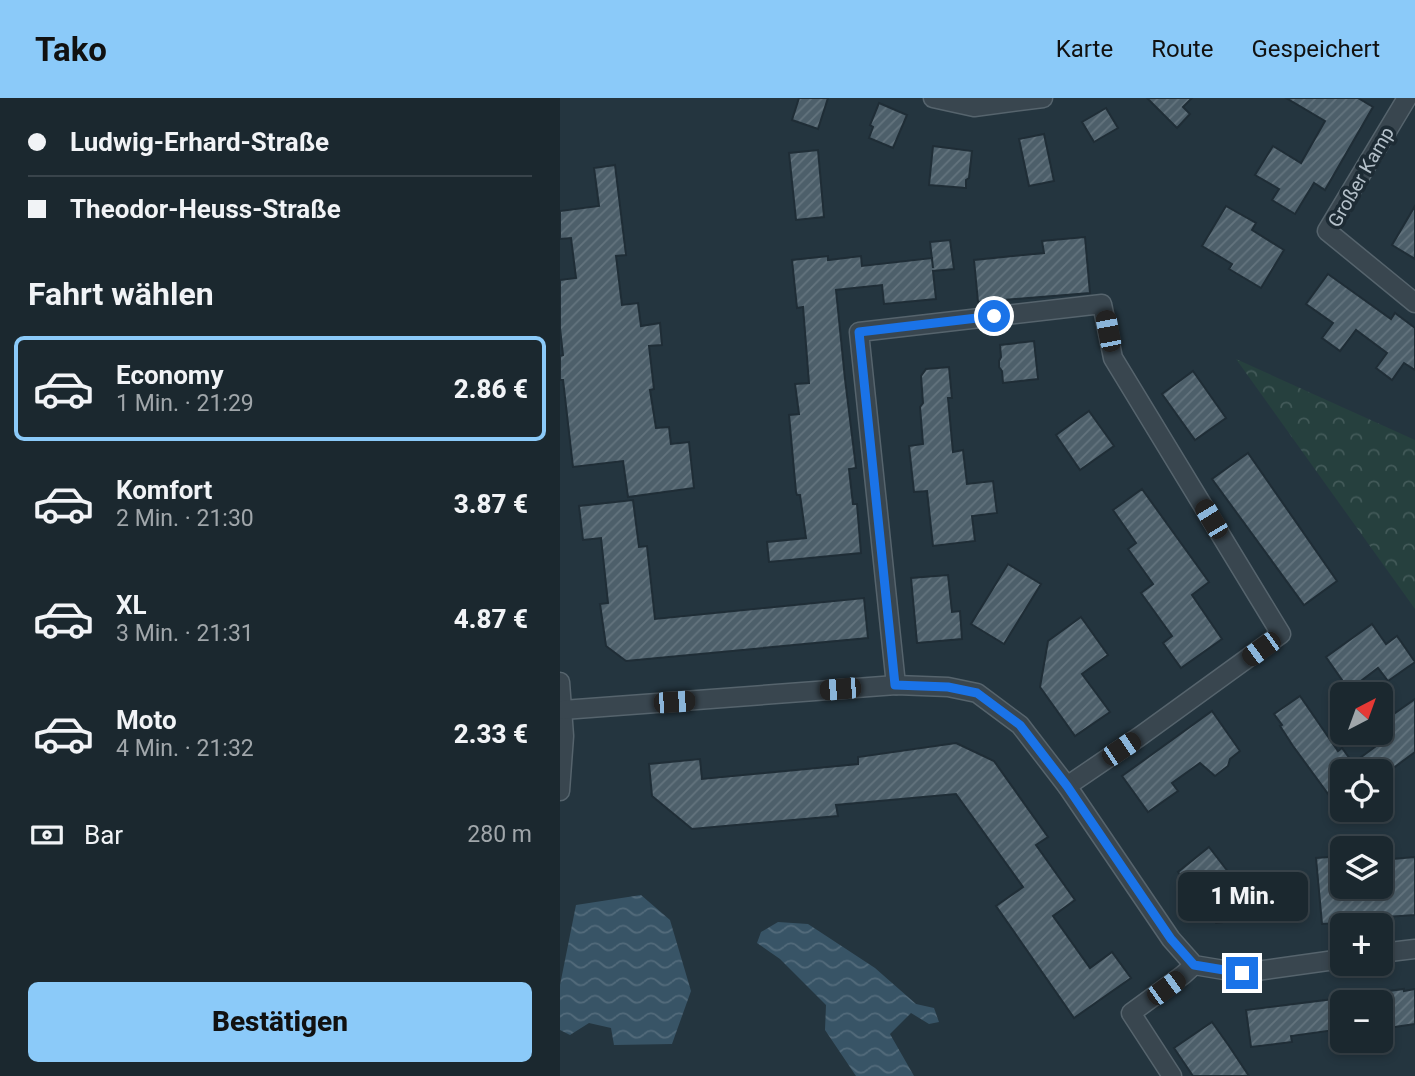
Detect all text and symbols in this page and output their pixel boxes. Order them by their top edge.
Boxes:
text: Tako [35,30,107,69]
text: Karte [1056,35,1113,63]
text: Route [1151,35,1213,63]
text: Gespeichert [1251,35,1380,63]
street label: Großer Kamp [1323,123,1399,231]
text: Ludwig-Erhard-Straße [70,127,329,157]
text: Theodor-Heuss-Straße [70,194,341,224]
text: Fahrt wählen [28,275,214,313]
route start [978,300,1010,332]
car [1094,308,1123,354]
icon: car [32,357,95,420]
text: Economy [116,360,223,390]
text: 2.86 € [454,374,528,404]
text: 1 Min. · 21:29 [116,390,254,417]
icon: car [32,472,95,535]
text: Komfort [116,475,212,505]
text: 3.87 € [454,489,528,519]
car [1192,496,1231,542]
text: 2 Min. · 21:30 [116,505,254,532]
icon: car [32,587,95,650]
text: XL [116,590,147,620]
text: 4.87 € [454,604,528,634]
text: 3 Min. · 21:31 [116,620,254,647]
car [1238,628,1285,670]
car [819,677,862,701]
north arrow [1330,682,1393,746]
map controls [1330,682,1393,1053]
car [653,690,696,714]
icon: car [32,702,95,765]
text: Moto [116,705,177,735]
text: 2.33 € [454,719,528,749]
car [1098,729,1145,769]
text: 4 Min. · 21:32 [116,735,254,762]
button: locate [1330,759,1393,822]
icon: cash [28,816,66,854]
text: Bar [84,820,123,850]
text: 280 m [467,821,532,848]
button: layers [1330,836,1393,899]
callout: 1 Min. [1177,872,1307,920]
text: 1 Min. [1210,883,1276,910]
button: + [1330,913,1393,976]
route end [1226,957,1258,989]
car [1143,967,1190,1009]
button: Bestätigen [28,982,532,1062]
button: − [1330,990,1393,1053]

